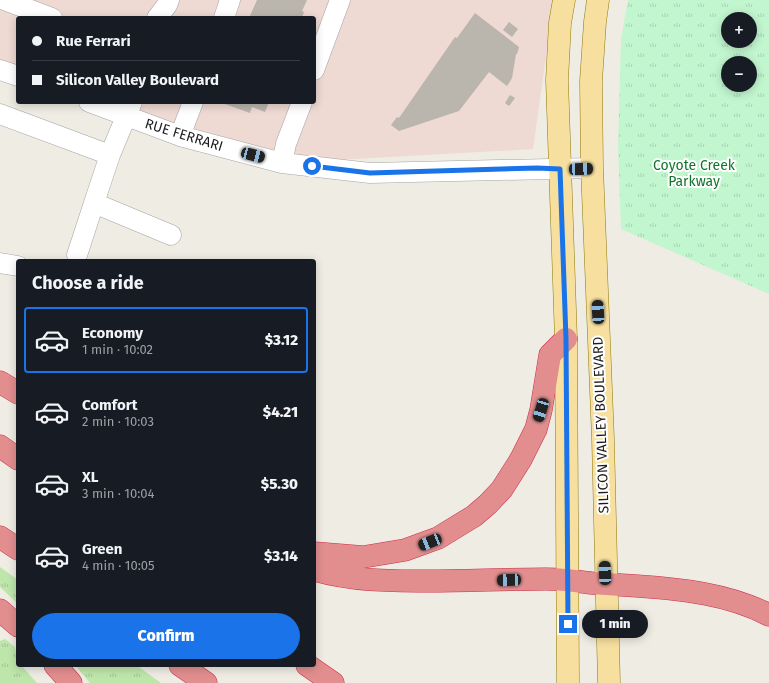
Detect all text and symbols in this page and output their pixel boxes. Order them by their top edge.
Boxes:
map controls [721,12,757,92]
button: + [721,12,757,48]
text: Rue Ferrari [56,32,131,50]
button: − [721,56,757,92]
text: Silicon Valley Boulevard [56,71,219,89]
street label: RUE FERRARI [143,115,225,155]
car [240,146,266,164]
route start [303,157,321,175]
park label: Coyote Creek Parkway [653,157,736,190]
car [569,163,593,175]
text: Choose a ride [32,272,144,294]
car [591,300,605,324]
icon: car [34,322,70,358]
text: Economy [82,324,143,342]
text: $3.12 [265,331,298,349]
street label: SILICON VALLEY BOULEVARD [589,336,613,514]
text: 1 min · 10:02 [82,342,153,357]
icon: car [34,394,70,430]
text: Comfort [82,396,138,414]
car [532,397,550,423]
text: $4.21 [263,403,298,421]
text: 2 min · 10:03 [82,414,154,429]
icon: car [34,466,70,502]
text: XL [82,468,98,486]
text: $5.30 [261,475,298,493]
text: 3 min · 10:04 [82,486,155,501]
car [417,532,443,552]
icon: car [34,538,70,574]
text: Green [82,540,122,558]
text: $3.14 [264,547,298,565]
text: 4 min · 10:05 [82,558,155,573]
car [599,561,611,585]
car [497,574,521,586]
callout: 1 min [582,610,648,638]
button: Confirm [32,613,300,659]
route end [559,615,577,633]
text: 1 min [599,616,631,631]

